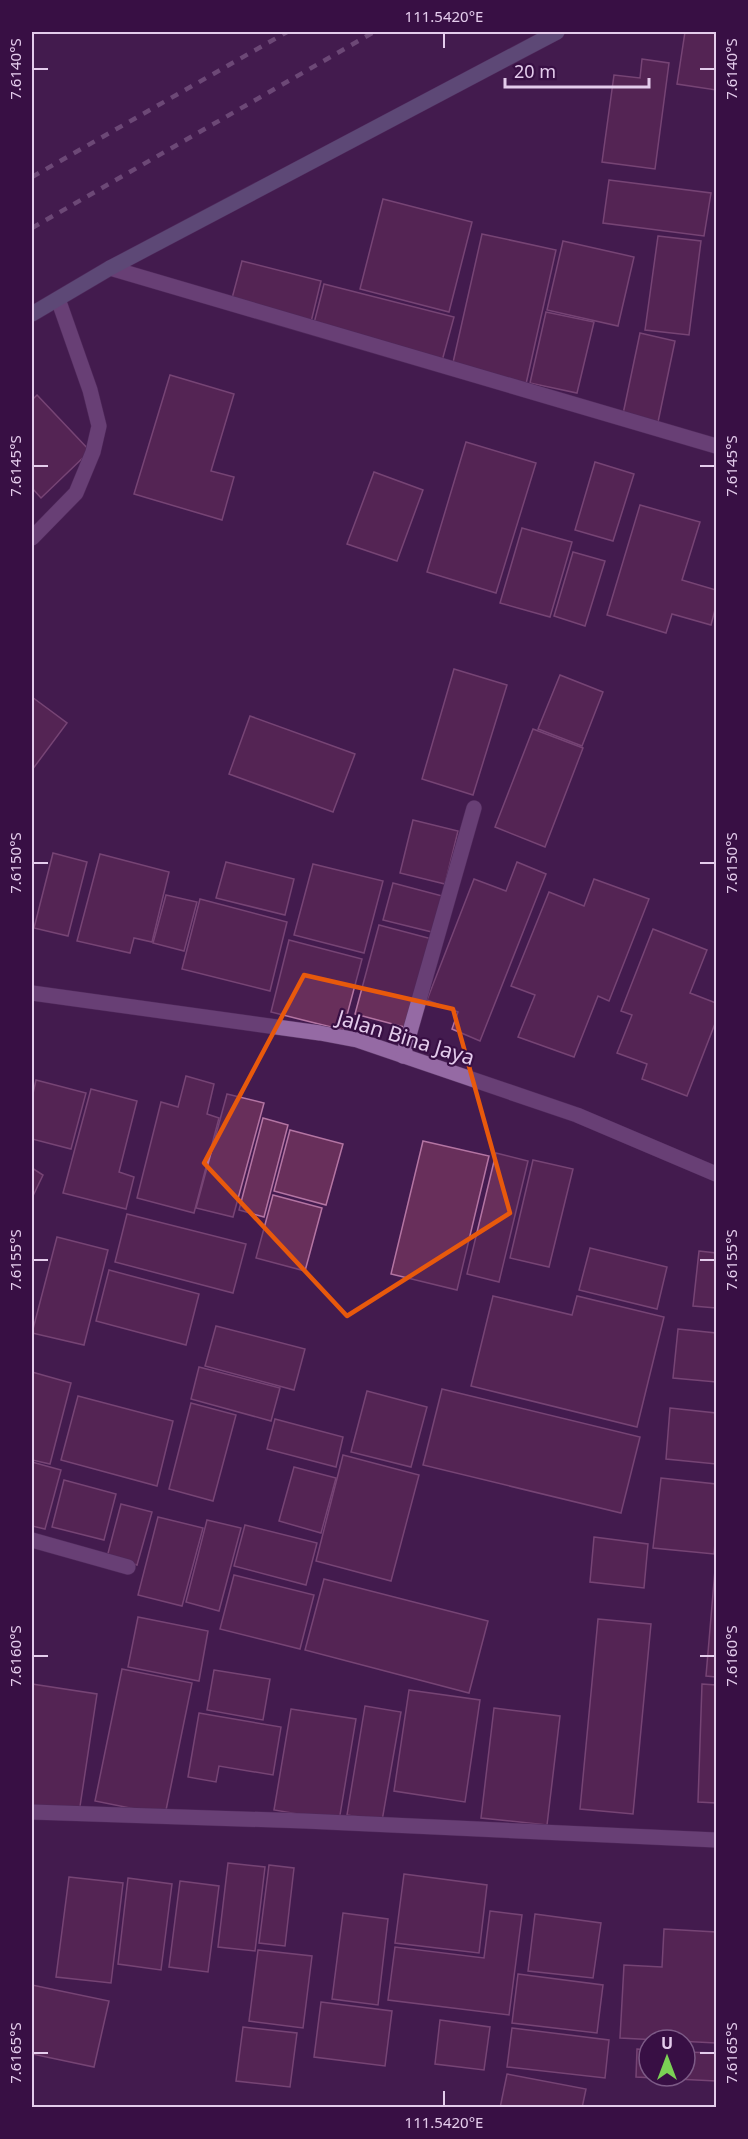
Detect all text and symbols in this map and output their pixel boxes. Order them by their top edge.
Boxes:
text: 111.5420°E [405,6,483,26]
text: 7.6140°S [5,38,25,100]
text: 7.6140°S [721,38,741,100]
scale bar [505,51,649,89]
text: 20 m [514,59,556,83]
text: 7.6145°S [5,435,25,497]
text: 7.6145°S [721,435,741,497]
text: 7.6150°S [5,832,25,894]
text: 7.6150°S [721,832,741,894]
street label: Jalan Bina Jaya [332,1002,478,1071]
text: 7.6155°S [5,1229,25,1291]
text: 7.6155°S [721,1229,741,1291]
text: 7.6160°S [5,1625,25,1687]
text: 7.6160°S [721,1625,741,1687]
text: 7.6165°S [5,2022,25,2084]
text: 7.6165°S [721,2022,741,2084]
north arrow [637,2028,697,2088]
text: U [661,2032,673,2054]
text: 111.5420°E [405,2112,483,2132]

